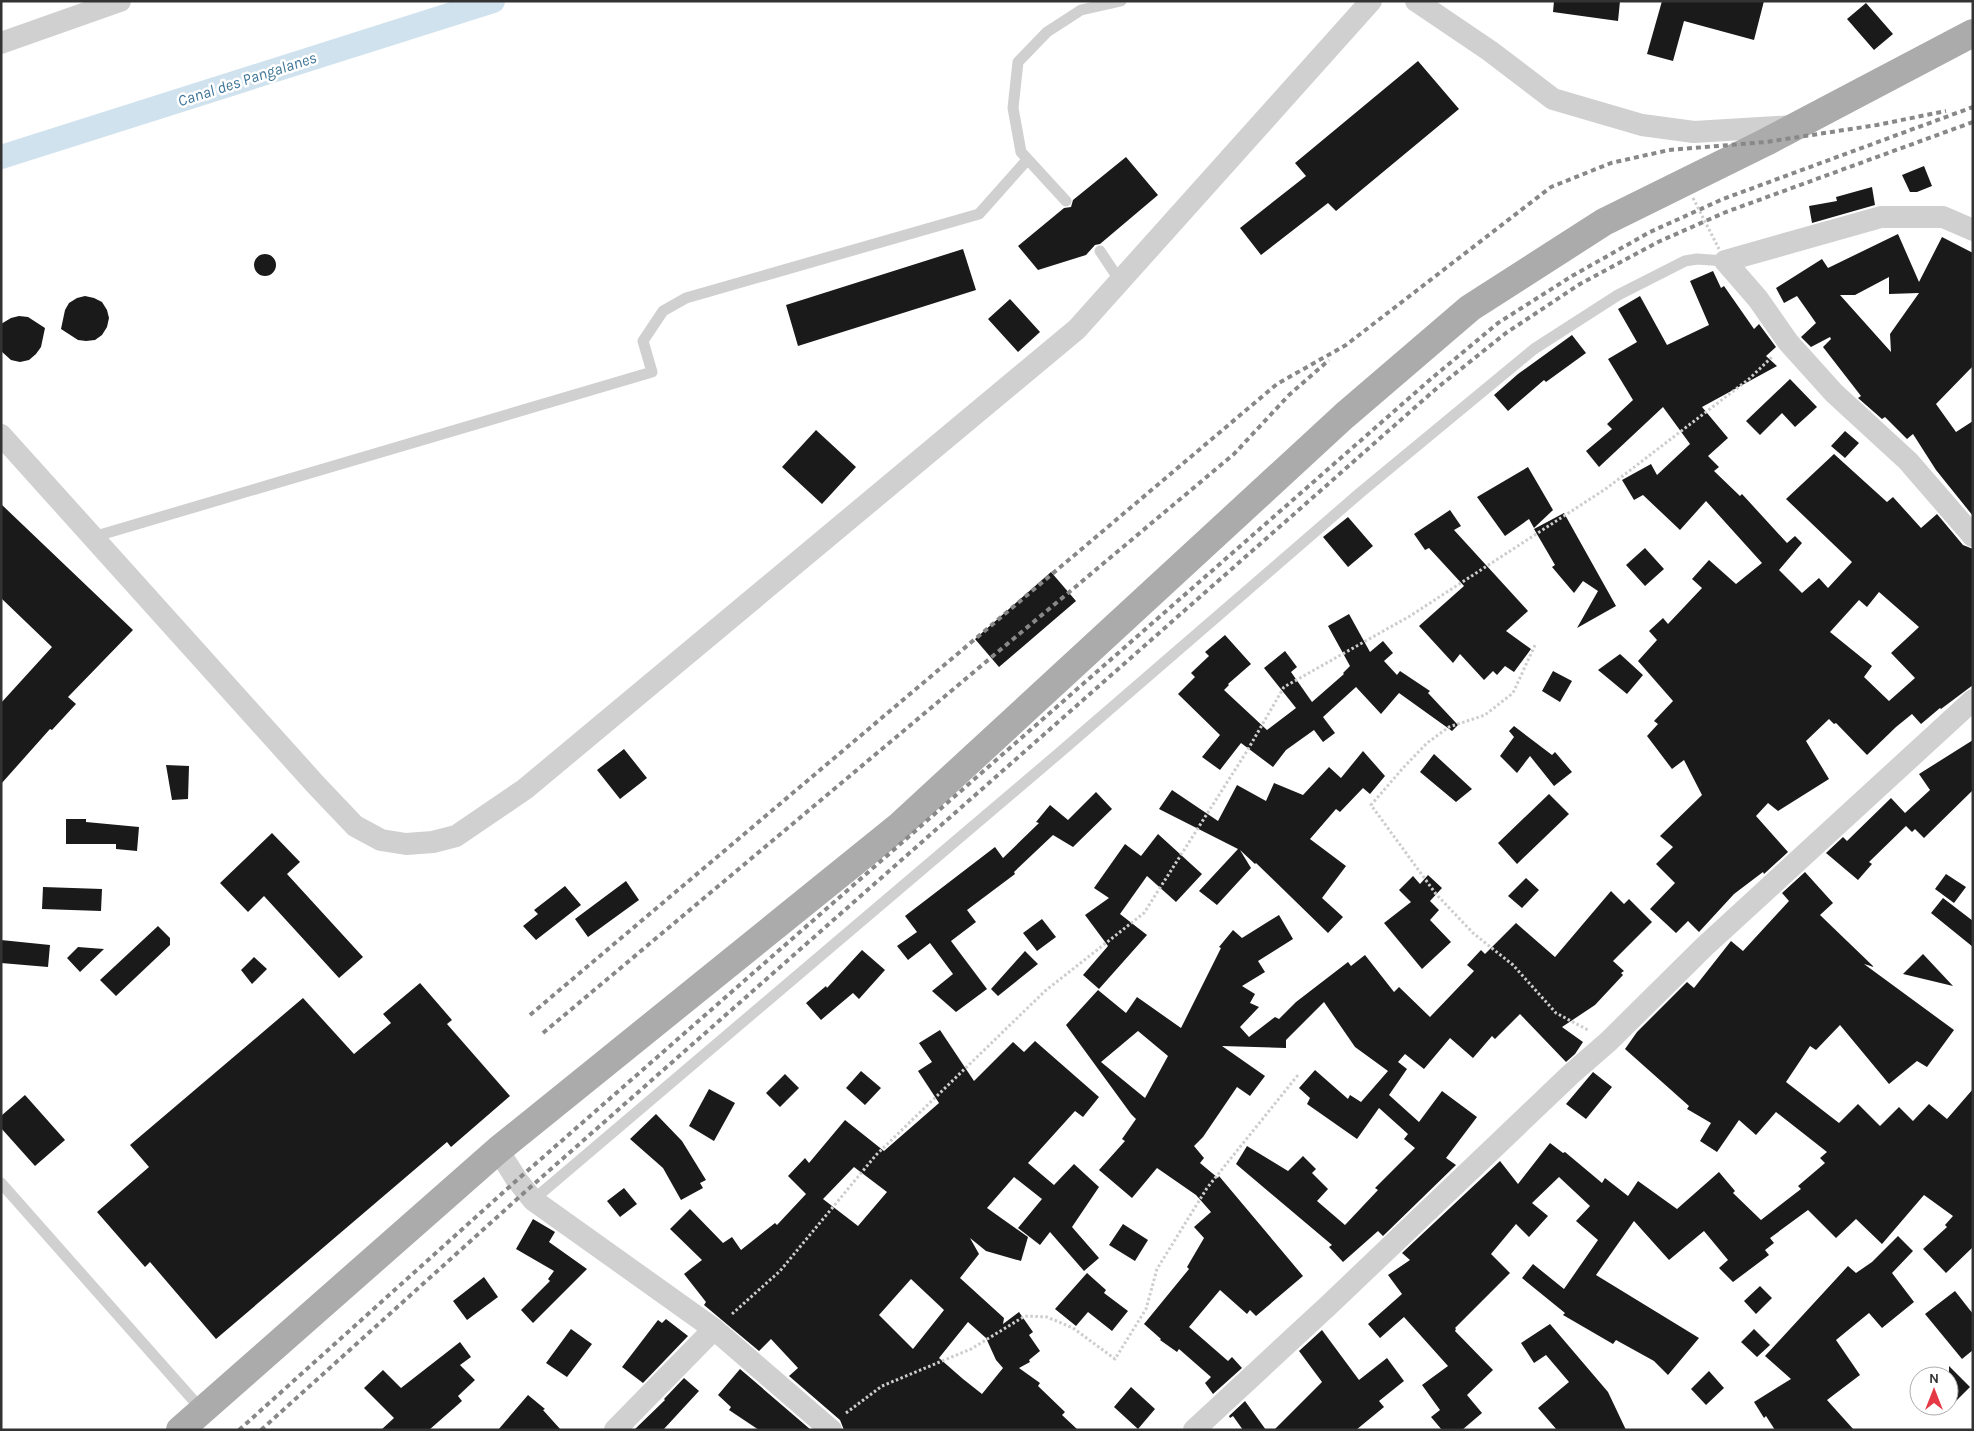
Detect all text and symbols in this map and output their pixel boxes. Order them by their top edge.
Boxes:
water label: Canal des Pangalanes [175,47,319,110]
north arrow [1909,1366,1959,1416]
text: N [1929,1370,1939,1387]

